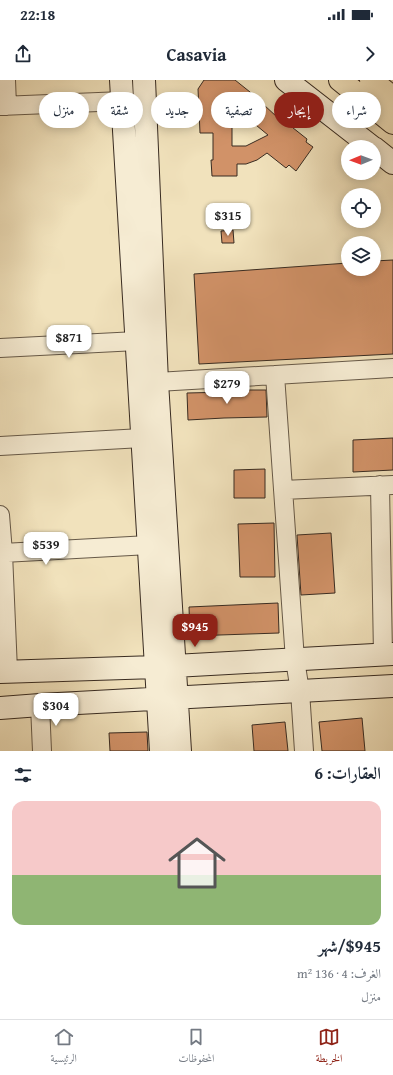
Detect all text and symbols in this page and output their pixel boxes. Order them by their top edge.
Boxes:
text: 22:18 [20,4,55,25]
text: Casavia [166,41,227,68]
icon: share [12,43,34,65]
icon: forward [359,43,381,65]
chip: منزل [39,92,89,128]
chip: شقة [97,92,143,128]
chip: جديد [151,92,203,128]
chip: تصفية [211,92,266,128]
chip: إيجار [274,92,324,128]
chip: شراء [332,92,381,128]
north arrow [341,140,381,180]
map controls [341,140,381,276]
button: locate [341,188,381,228]
pin: $315 [204,203,252,237]
text: $315 [215,206,241,225]
button: layers [341,236,381,276]
pin: $871 [45,325,93,359]
text: $871 [56,328,82,347]
pin: $279 [203,371,251,405]
text: $279 [214,374,240,393]
pin: $539 [22,532,70,566]
text: $539 [33,535,59,554]
pin: $945 [171,614,219,648]
text: $945 [182,617,208,636]
pin: $304 [32,693,80,727]
text: $304 [43,696,69,715]
text: العقارات: 6 [314,760,381,785]
icon: filters [12,764,34,786]
icon: home [161,827,233,899]
text: $945/شهر [318,933,381,958]
text: الغرف: 4 · 136 m² [297,964,381,983]
text: منزل [361,987,381,1006]
tab: الرئيسية [51,1026,77,1069]
tab: المحفوظات [178,1026,214,1069]
tab: الخريطة [316,1026,342,1069]

